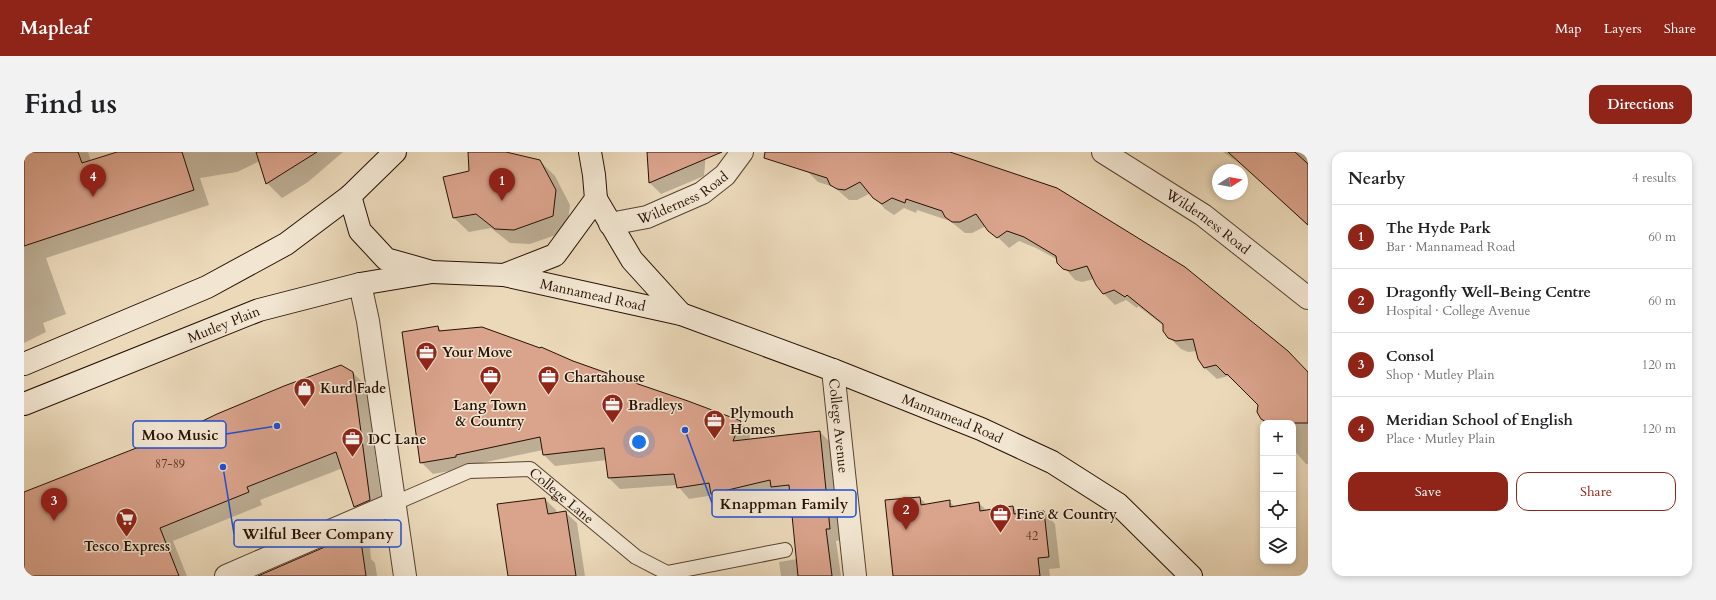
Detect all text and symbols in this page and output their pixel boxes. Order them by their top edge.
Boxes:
text: Mapleaf [20,15,90,41]
text: Map [1555,19,1582,38]
text: Layers [1604,19,1642,38]
text: Share [1664,19,1696,38]
text: Find us [24,85,117,123]
button: Directions [1589,85,1692,124]
pin: 4 [80,164,106,197]
north arrow [1212,164,1248,200]
street label: Wilderness Road [635,166,732,228]
text: Nearby [1348,167,1405,190]
pin: 1 [489,168,515,201]
text: 4 results [1632,169,1676,187]
street label: Wilderness Road [1161,184,1255,259]
text: The Hyde Park [1386,218,1491,238]
text: 1 [1358,228,1364,246]
text: 60 m [1648,228,1676,246]
text: Bar · Mannamead Road [1386,238,1515,256]
street label: Mannamead Road [538,274,648,316]
text: Dragonfly Well-Being Centre [1386,282,1591,302]
text: 2 [1358,292,1364,310]
text: 60 m [1648,292,1676,310]
street label: Mutley Plain [185,301,263,347]
text: Hospital · College Avenue [1386,302,1530,320]
office icon: Your Move [413,339,439,372]
place label: Your Move [442,343,513,362]
text: Consol [1386,346,1434,366]
text: 3 [1358,356,1364,374]
text: 120 m [1642,356,1676,374]
office icon: Lang Town & Country [477,364,503,397]
office icon: Chartahouse [536,364,562,397]
text: Shop · Mutley Plain [1386,366,1495,384]
place label: Chartahouse [564,368,645,387]
shop icon: Kurd Fade [291,375,317,408]
street label: College Avenue [824,377,853,474]
place label: Kurd Fade [320,379,386,398]
street label: Mannamead Road [899,389,1007,448]
office icon: Bradleys [600,392,626,425]
place label: Lang Town & Country [453,396,527,431]
place label: Bradleys [628,396,683,415]
place label: Plymouth Homes [730,404,794,439]
office icon: Plymouth Homes [701,408,727,441]
text: Meridian School of English [1386,410,1573,430]
map controls [1260,420,1296,564]
button: + [1260,420,1296,456]
text: 4 [1358,420,1364,438]
text: 120 m [1642,420,1676,438]
callout: Moo Music [133,421,226,448]
text: Moo Music [141,425,219,445]
office icon: DC Lane [339,426,365,459]
place label: DC Lane [368,430,426,449]
text: Place · Mutley Plain [1386,430,1495,448]
your location [629,432,649,452]
house number: 87-89 [155,456,185,472]
button: − [1260,456,1296,492]
street label: College Lane [525,463,598,528]
button: Save [1348,472,1508,511]
button: Share [1516,472,1676,511]
pin: 3 [41,488,67,521]
callout: Knappman Family [712,490,856,517]
button: locate [1260,492,1296,528]
text: Knappman Family [720,494,849,514]
pin: 2 [893,497,919,530]
office icon: Fine & Country [987,501,1013,534]
supermarket icon: Tesco Express [114,505,140,538]
place label: Fine & Country [1016,505,1117,524]
callout: Wilful Beer Company [234,520,401,547]
text: Wilful Beer Company [241,524,394,544]
house number: 42 [1026,528,1038,544]
button: layers [1260,528,1296,564]
place label: Tesco Express [84,537,170,556]

